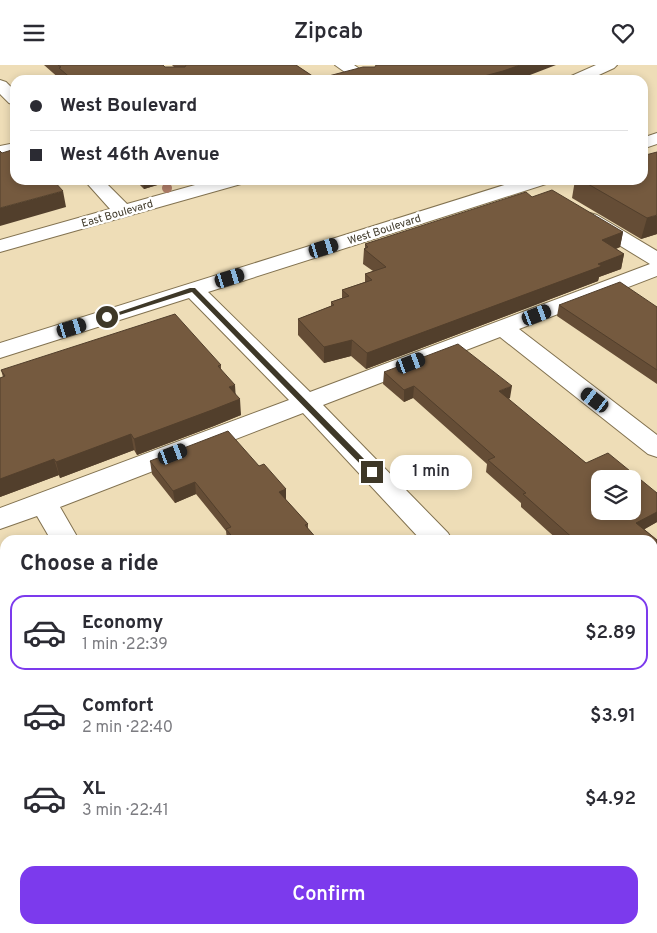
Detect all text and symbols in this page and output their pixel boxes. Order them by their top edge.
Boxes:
icon: menu [20,19,48,47]
text: Zipcab [294,19,363,46]
icon: heart [609,19,637,47]
text: West Boulevard [60,94,197,118]
text: West 46th Avenue [60,143,220,167]
street label: East Boulevard [80,197,155,231]
street label: West Boulevard [346,211,423,248]
car [307,236,340,260]
car [213,266,246,290]
car [520,303,553,327]
route start [96,306,118,328]
car [55,316,88,340]
car [394,351,427,375]
car [578,385,611,415]
car [156,442,189,466]
callout: 1 min [390,455,472,489]
route end [361,461,383,483]
text: 1 min [412,462,450,482]
map controls [591,470,641,520]
button: layers [591,470,641,520]
text: Choose a ride [20,551,158,578]
icon: car [22,610,67,655]
text: Economy [82,611,163,635]
text: $2.89 [585,621,636,645]
text: 1 min · 22:39 [82,635,168,655]
icon: car [22,693,67,738]
text: Comfort [82,694,154,718]
text: $3.91 [590,704,636,728]
text: 2 min · 22:40 [82,718,173,738]
icon: car [22,776,67,821]
text: XL [82,777,105,801]
text: $4.92 [585,787,636,811]
text: 3 min · 22:41 [82,801,169,821]
button: Confirm [20,866,638,924]

